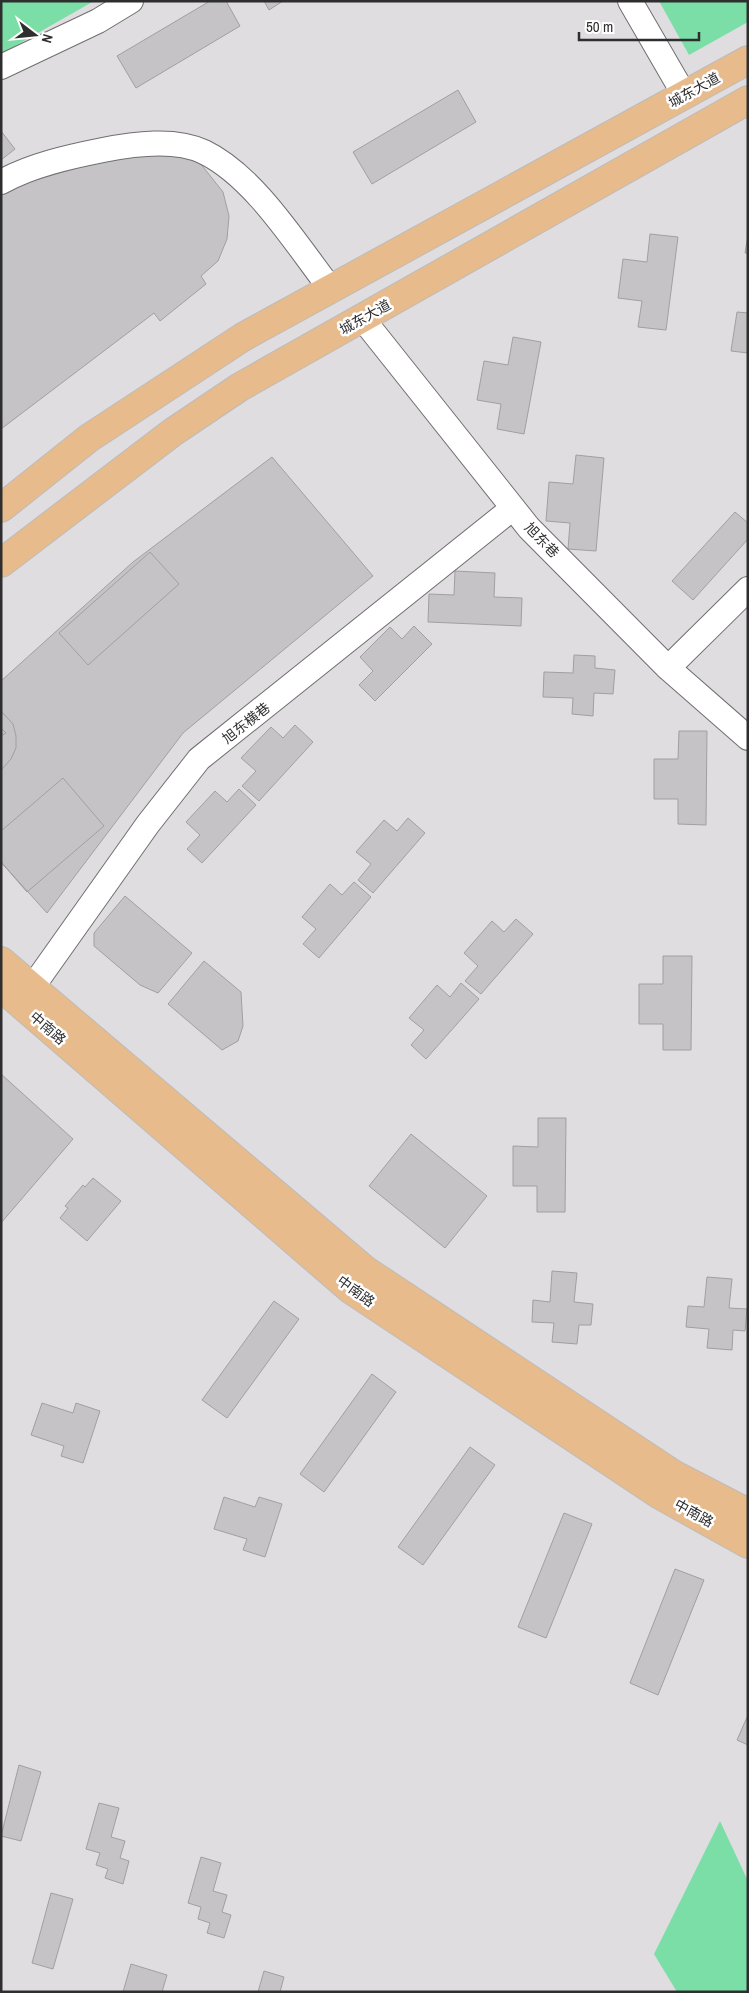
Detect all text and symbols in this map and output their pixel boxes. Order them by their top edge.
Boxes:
north arrow [10,10,60,60]
scale bar [579,10,699,42]
text: 50 m [586,16,613,37]
text: N [38,32,57,45]
street label: 城东大道 [665,69,723,111]
street label: 城东大道 [336,296,394,338]
street label: 旭东巷 [521,519,563,561]
street label: 旭东横巷 [218,699,274,747]
street label: 中南路 [26,1007,70,1049]
street label: 中南路 [334,1271,378,1311]
street label: 中南路 [671,1495,717,1531]

